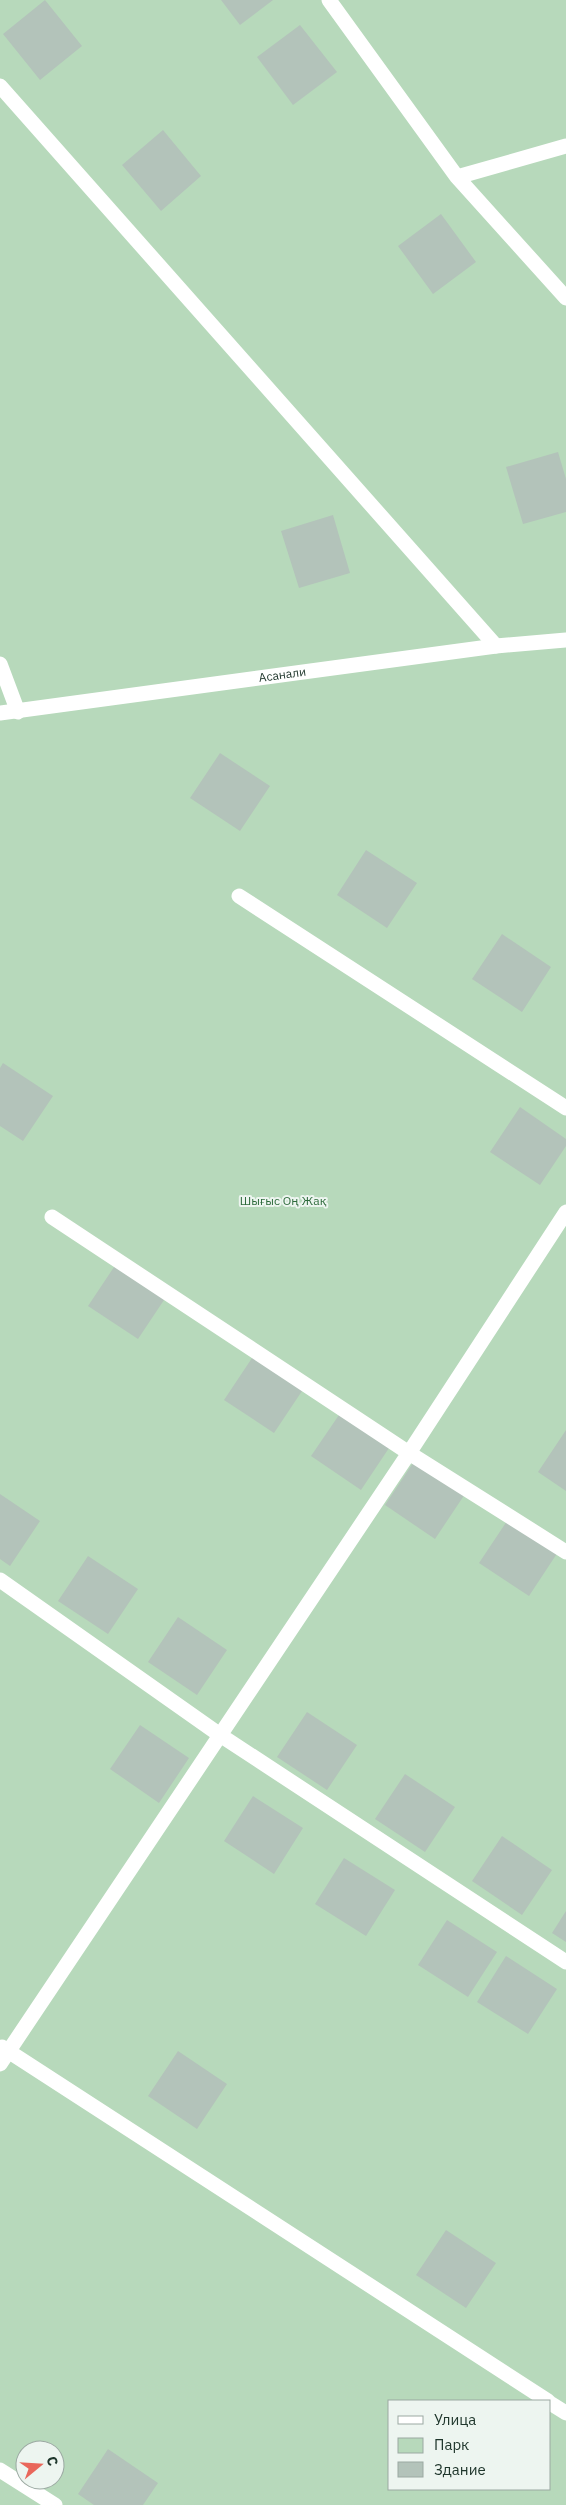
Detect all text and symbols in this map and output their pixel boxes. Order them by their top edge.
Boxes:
street label: Асанали [258,664,307,685]
park label: Шығыс Оң Жақ [240,1193,327,1208]
legend [388,2400,551,2490]
text: Улица [434,2410,476,2429]
text: Парк [434,2435,469,2454]
north arrow [15,2440,65,2490]
text: С [42,2454,62,2468]
text: Здание [434,2460,486,2479]

